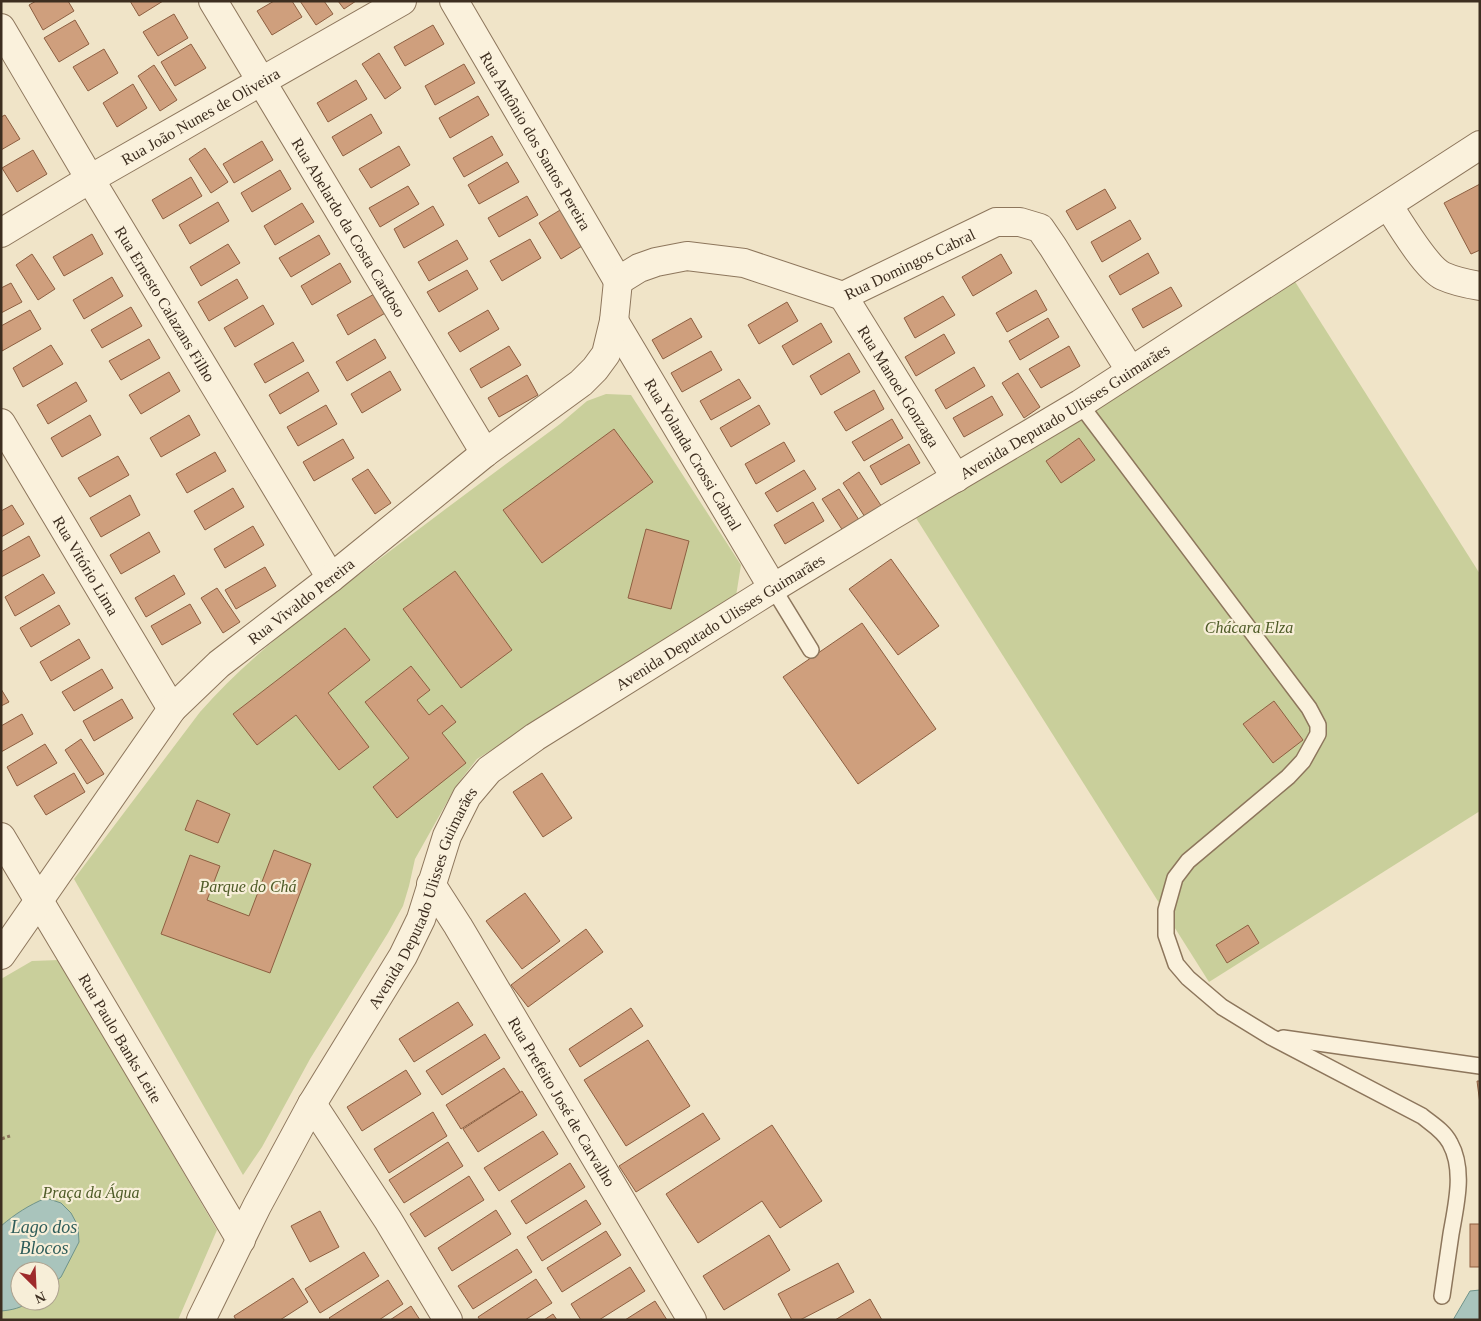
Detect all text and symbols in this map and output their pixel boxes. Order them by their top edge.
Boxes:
street label: Rua Antônio dos Santos Pereira [477,49,595,233]
street label: Rua João Nunes de Oliveira [118,64,282,168]
street label: Rua Abelardo da Costa Cardoso [289,135,409,320]
street label: Rua Ernesto Calazans Filho [112,223,219,384]
street label: Rua Domingos Cabral [841,225,978,303]
street label: Rua Manoel Gonzaga [855,322,943,450]
street label: Avenida Deputado Ulisses Guimarães [957,340,1172,482]
street label: Rua Yolanda Crossi Cabral [642,375,745,533]
street label: Rua Vitório Lima [50,513,122,618]
street label: Avenida Deputado Ulisses Guimarães [612,550,827,693]
street label: Rua Vivaldo Pereira [244,554,357,647]
park label: Chácara Elza [1205,619,1293,636]
street label: Avenida Deputado Ulisses Guimarães [364,783,480,1012]
park label: Parque do Chá [198,878,297,896]
street label: Rua Paulo Banks Leite [76,970,166,1106]
street label: Rua Prefeito José de Carvalho [505,1014,619,1189]
park label: Praça da Água [42,1183,139,1202]
water label: Lago dos Blocos [10,1217,77,1258]
north arrow [10,1261,60,1311]
text: N [32,1289,48,1306]

